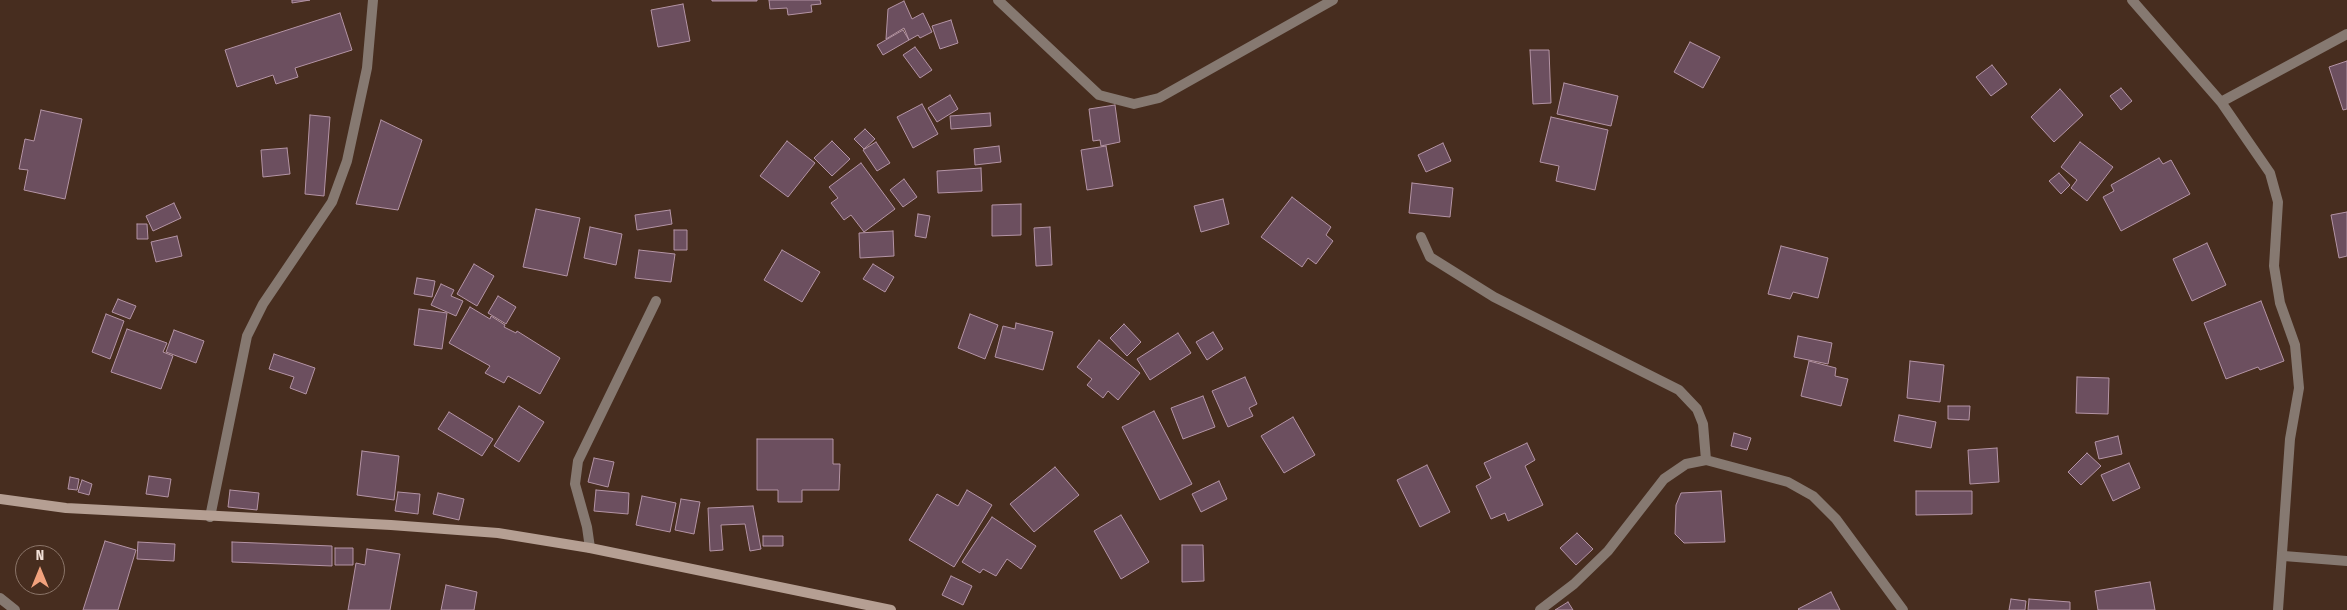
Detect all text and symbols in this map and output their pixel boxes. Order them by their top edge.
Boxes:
north arrow [15,545,65,595]
text: N [36,547,44,564]

